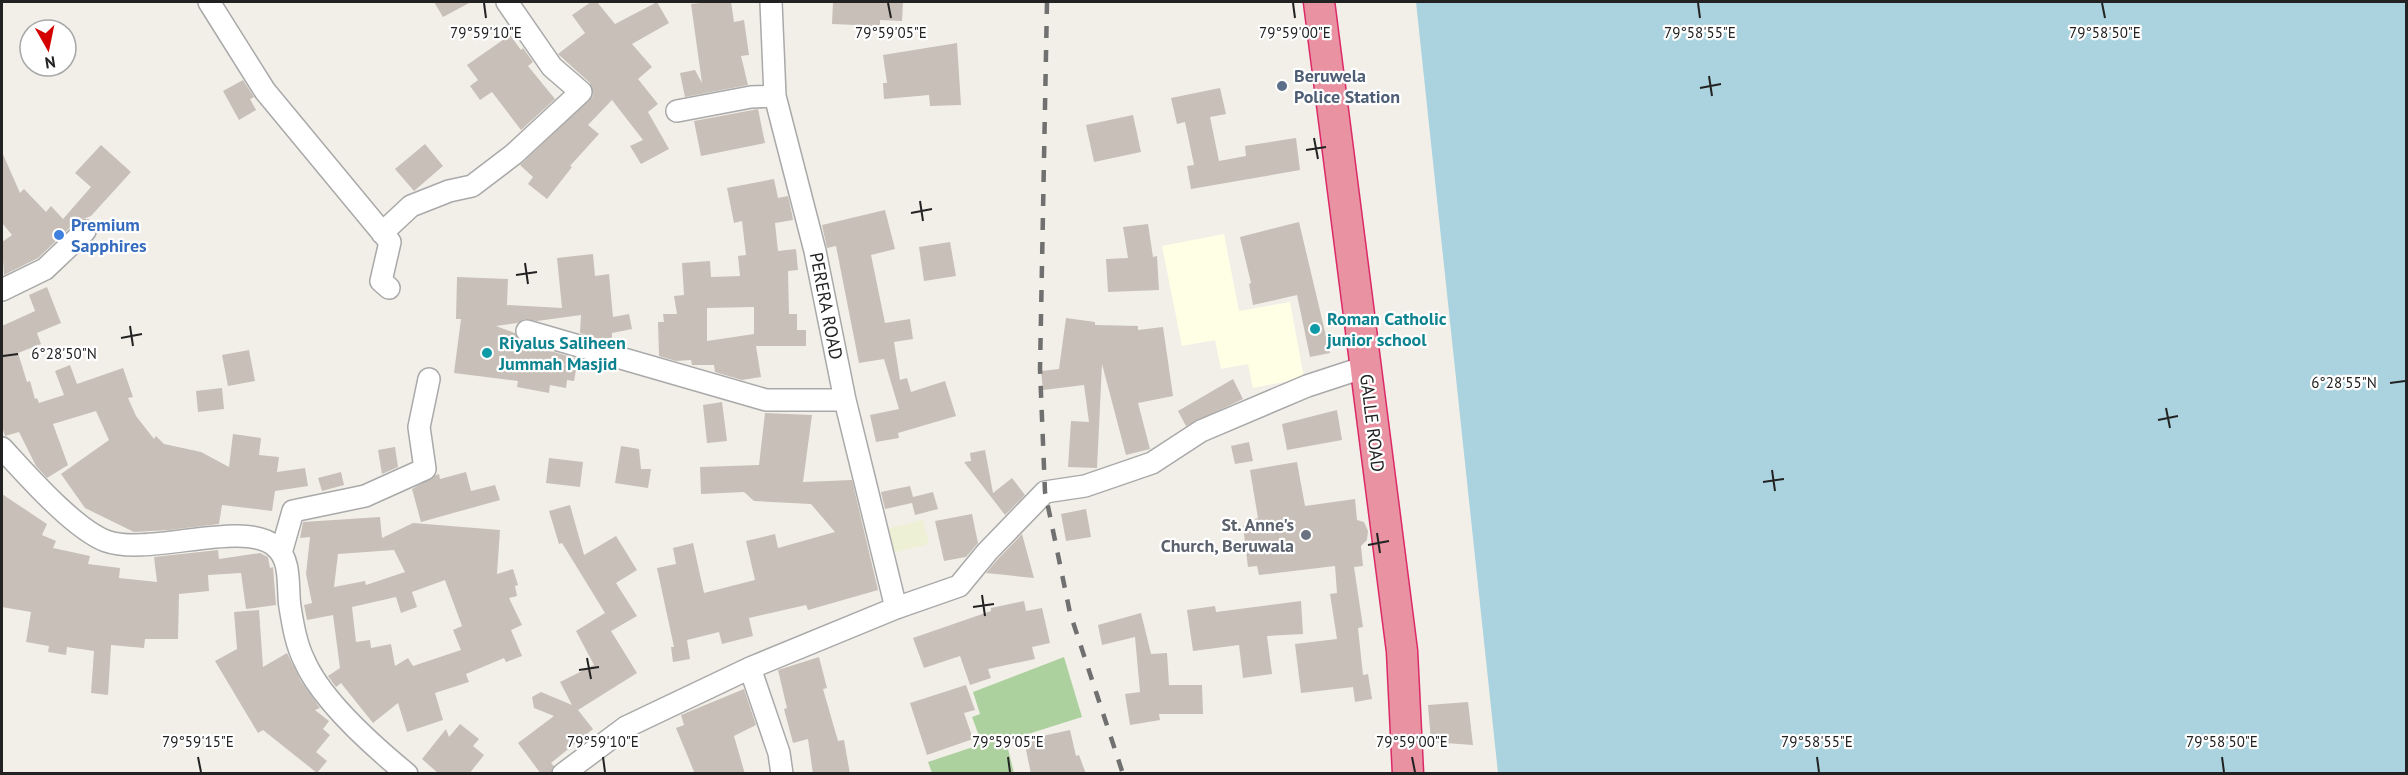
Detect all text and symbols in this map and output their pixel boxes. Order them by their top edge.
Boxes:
north arrow [18,18,78,78]
text: 79°59'10"E [450,23,522,42]
text: 79°59'05"E [855,23,927,42]
text: 79°59'00"E [1259,23,1331,42]
text: 79°58'55"E [1664,23,1736,42]
text: 79°58'50"E [2069,23,2141,42]
text: N [44,52,57,74]
place label: Beruwela Police Station [1294,64,1400,108]
marker: Beruwela Police Station [1275,79,1289,93]
place label: Premium Sapphires [71,213,147,257]
marker: Premium Sapphires [52,228,66,242]
street label: PERERA ROAD [805,250,848,362]
place label: Roman Catholic junior school [1326,307,1447,351]
marker: Roman Catholic junior school [1308,322,1322,336]
place label: Riyalus Saliheen Jummah Masjid [498,331,626,375]
text: 6°28'50"N [31,344,97,363]
marker: Riyalus Saliheen Jummah Masjid [480,346,494,360]
street label: GALLE ROAD [1355,373,1390,473]
text: 6°28'55"N [2311,373,2377,392]
place label: St. Anne's Church, Beruwala [1161,513,1294,557]
marker: St. Anne's Church, Beruwala [1299,528,1313,542]
text: 79°59'15"E [162,732,234,751]
text: 79°59'10"E [567,732,639,751]
text: 79°59'05"E [972,732,1044,751]
text: 79°59'00"E [1376,732,1448,751]
text: 79°58'55"E [1781,732,1853,751]
text: 79°58'50"E [2186,732,2258,751]

